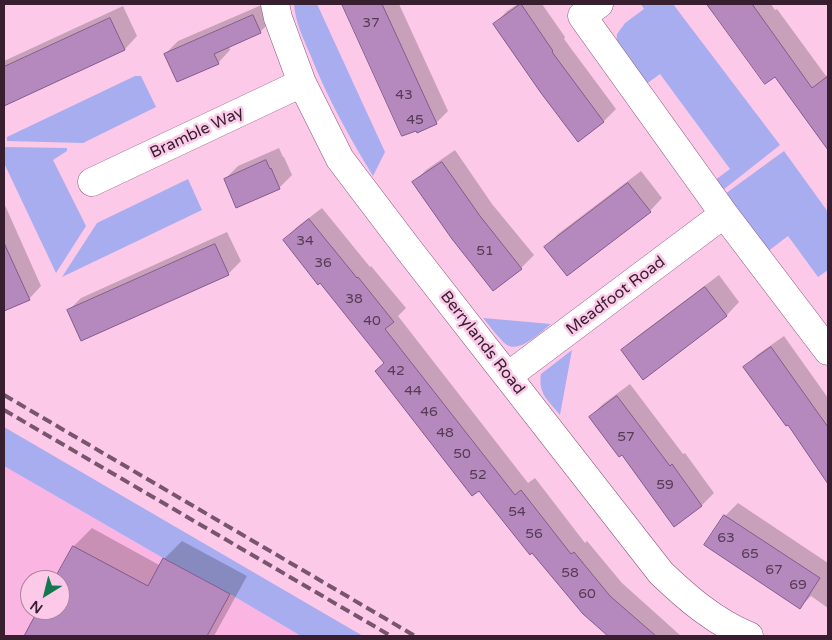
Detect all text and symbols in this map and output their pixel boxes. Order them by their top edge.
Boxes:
house number: 37 [362,15,380,31]
house number: 43 [395,87,413,103]
street label: Bramble Way [147,103,247,163]
house number: 45 [406,112,424,128]
house number: 34 [296,233,314,249]
house number: 51 [476,243,494,259]
street label: Meadfoot Road [563,253,669,339]
house number: 36 [314,255,332,271]
street label: Berrylands Road [436,288,528,398]
house number: 38 [345,291,363,307]
house number: 40 [363,313,381,329]
house number: 42 [387,363,405,379]
house number: 44 [404,383,422,399]
house number: 46 [420,404,438,420]
house number: 48 [436,425,454,441]
house number: 57 [617,429,635,445]
house number: 50 [453,446,471,462]
house number: 52 [469,467,487,483]
house number: 59 [656,477,674,493]
house number: 54 [508,504,526,520]
house number: 56 [525,526,543,542]
house number: 63 [717,530,735,546]
house number: 65 [741,546,759,562]
house number: 67 [765,562,783,578]
house number: 58 [561,565,579,581]
north arrow [20,570,70,620]
house number: 69 [789,577,807,593]
house number: 60 [578,586,596,602]
text: N [27,597,46,617]

